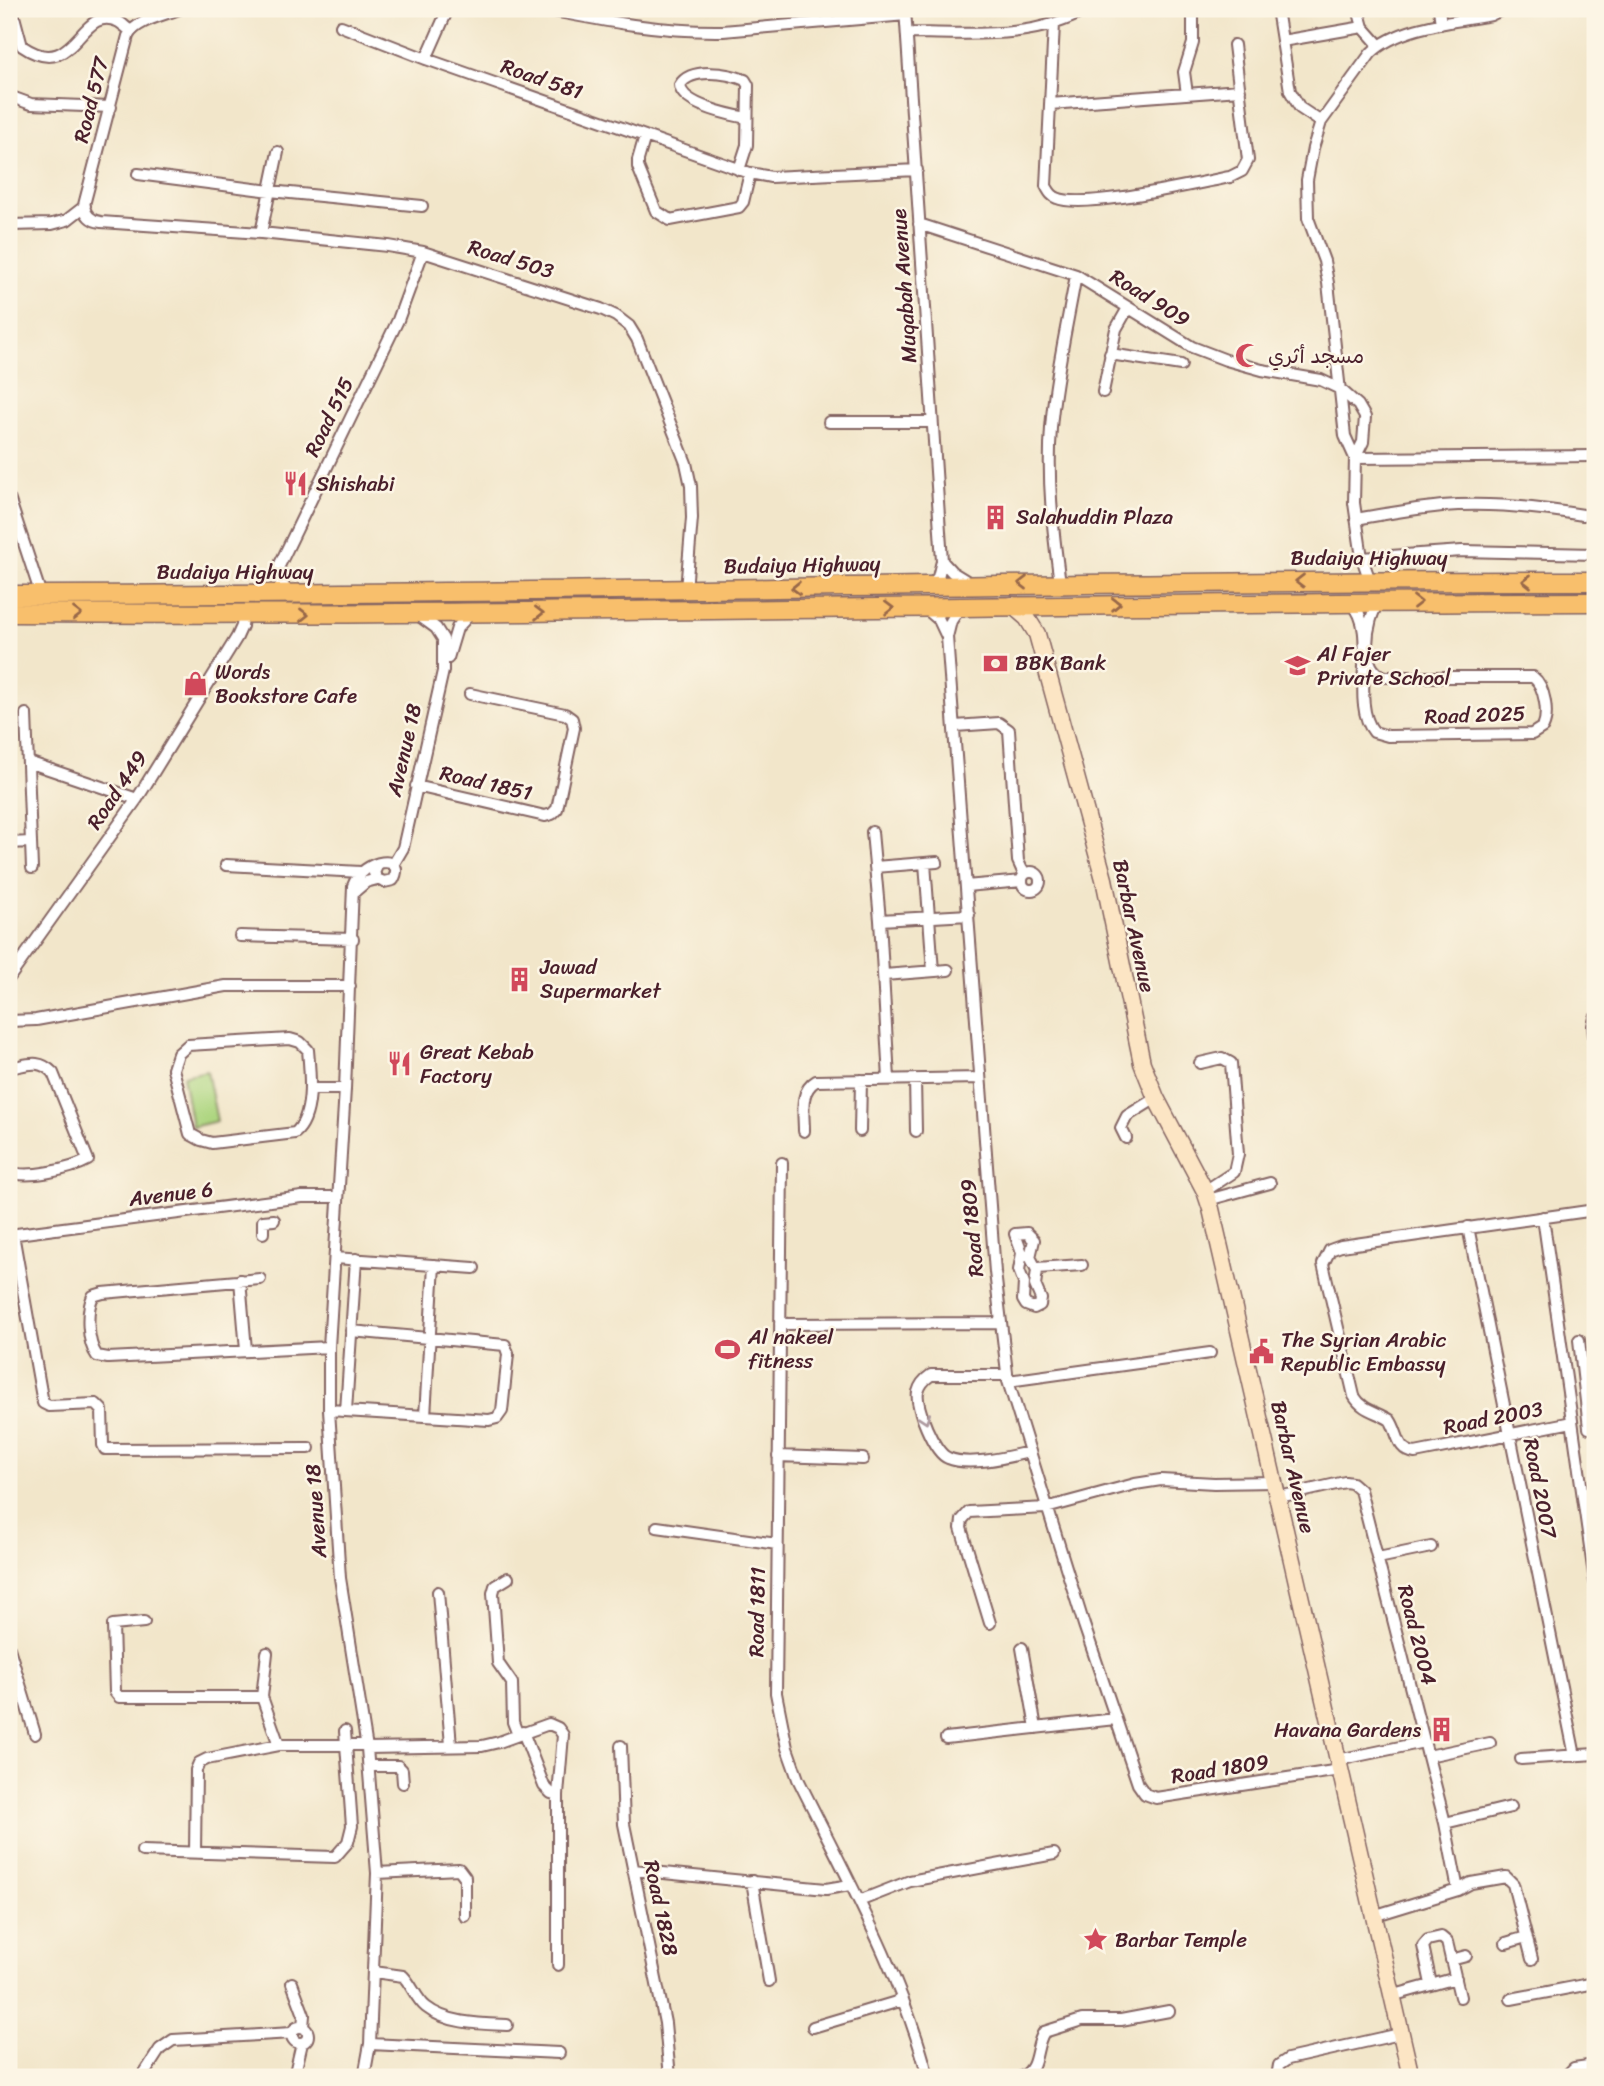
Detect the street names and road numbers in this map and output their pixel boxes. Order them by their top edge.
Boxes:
street label: Road 581 [496,47,588,111]
street label: Road 577 [62,51,120,147]
street label: Muqabah Avenue [880,208,928,364]
street label: Road 503 [463,228,559,290]
street label: Road 909 [1102,258,1198,338]
street label: Road 515 [293,370,365,464]
street label: Budaiya Highway [1291,539,1448,577]
street label: Budaiya Highway [723,545,881,585]
street label: Budaiya Highway [157,553,314,591]
street label: Road 2025 [1424,694,1526,736]
street label: Avenue 18 [375,700,433,801]
street label: Road 449 [76,742,158,838]
street label: Road 1851 [436,754,536,812]
street label: Barbar Avenue [1101,856,1167,996]
street label: Avenue 6 [126,1170,215,1218]
street label: Road 1809 [949,1177,995,1279]
street label: Road 2003 [1440,1390,1546,1446]
street label: Barbar Avenue [1259,1397,1327,1537]
street label: Road 2007 [1512,1435,1569,1543]
street label: Avenue 18 [294,1462,338,1560]
street label: Road 1811 [737,1567,777,1657]
street label: Road 2004 [1386,1581,1448,1689]
street label: Road 1809 [1168,1743,1272,1795]
street label: Road 1828 [632,1857,690,1960]

